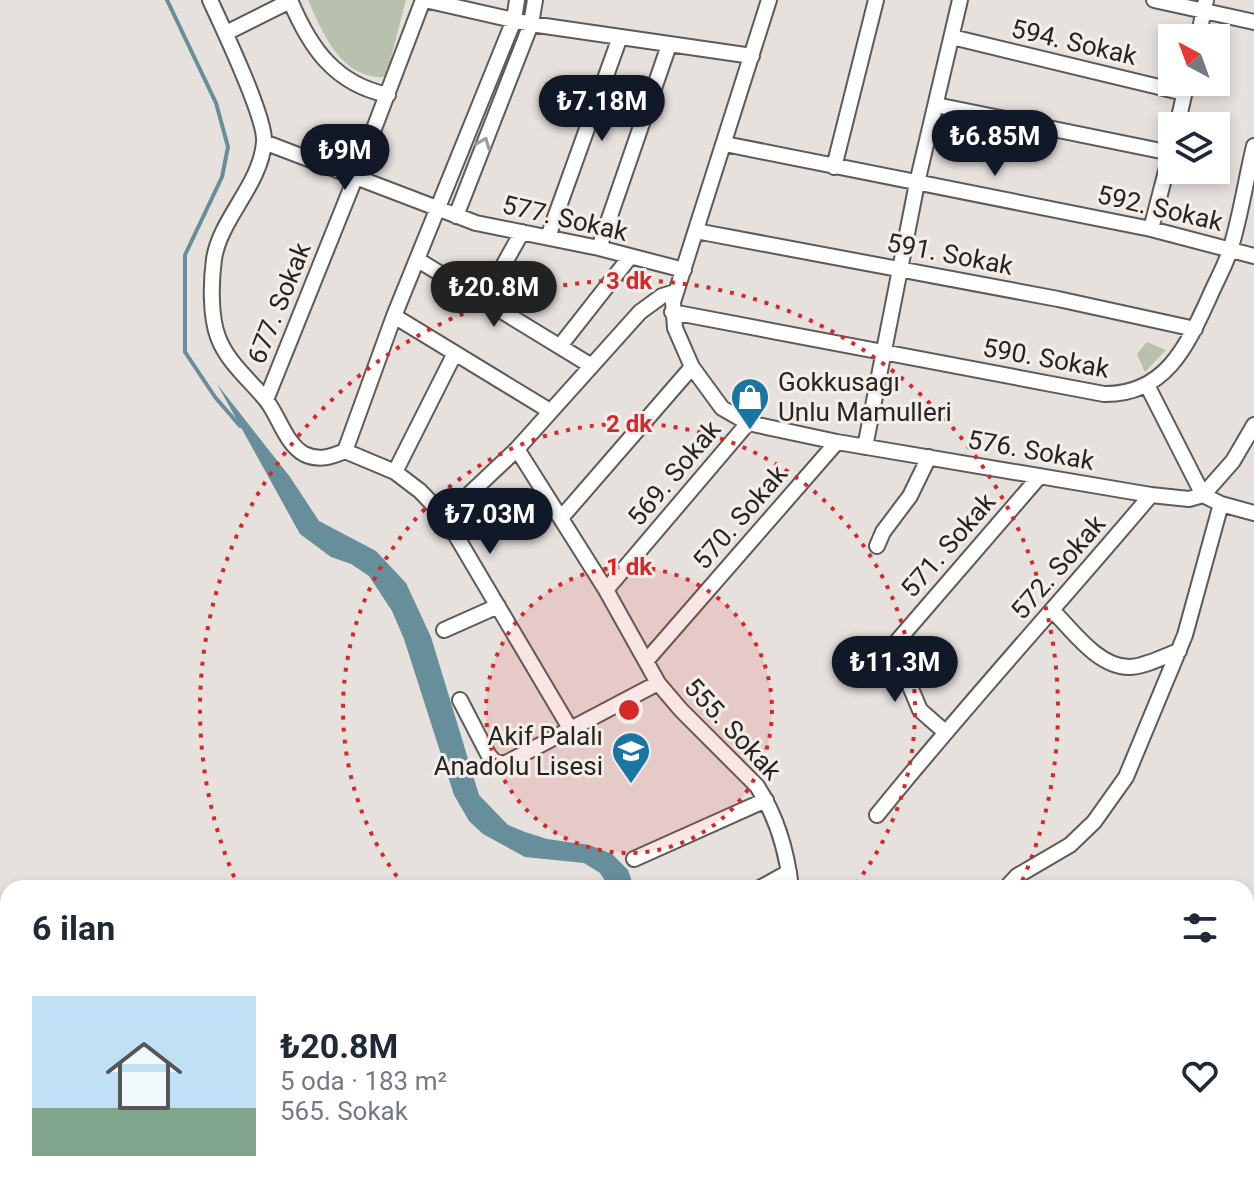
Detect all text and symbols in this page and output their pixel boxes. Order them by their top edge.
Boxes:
street label: 594. Sokak [1008,13,1140,71]
north arrow [1158,24,1230,96]
map controls [1158,24,1230,184]
pin: ₺7.18M [537,75,667,143]
text: ₺7.18M [557,86,647,116]
pin: ₺6.85M [930,110,1060,178]
button: layers [1158,112,1230,184]
text: ₺6.85M [950,121,1040,151]
pin: ₺9M [306,124,384,192]
text: ₺9M [318,135,372,165]
one-way arrow [474,137,491,151]
street label: 592. Sokak [1094,179,1226,237]
street label: 577. Sokak [499,189,631,247]
street label: 591. Sokak [884,227,1016,281]
street label: 677. Sokak [241,237,317,368]
pin: ₺20.8M [429,261,559,329]
text: 3 dk [606,267,653,295]
text: ₺20.8M [449,272,539,302]
street label: 590. Sokak [980,332,1112,384]
place label: Gokkusagı Unlu Mamulleri [778,367,952,427]
shop icon: Gokkusagı Unlu Mamulleri [729,376,771,431]
text: 2 dk [606,410,653,438]
street label: 569. Sokak [621,414,727,532]
street label: 576. Sokak [965,424,1097,476]
street label: 570. Sokak [687,458,794,575]
street label: 571. Sokak [895,486,1002,603]
pin: ₺7.03M [425,488,555,556]
text: ₺7.03M [445,499,535,529]
street label: 572. Sokak [1005,508,1112,625]
text: 1 dk [606,553,653,581]
pin: ₺11.3M [830,636,960,704]
text: ₺11.3M [850,647,940,677]
street label: 555. Sokak [678,672,788,787]
centre of rings [615,696,643,724]
place label: Akif Palalı Anadolu Lisesi [434,721,603,781]
school or university icon: Akif Palalı Anadolu Lisesi [610,730,652,785]
icon: filters [1178,906,1222,950]
text: 6 ilan [32,908,115,948]
text: ₺20.8M [280,1026,398,1066]
icon: home [96,1028,192,1124]
icon: heart [1178,1054,1222,1098]
text: 5 oda · 183 m² [280,1066,447,1096]
text: 565. Sokak [280,1096,408,1126]

